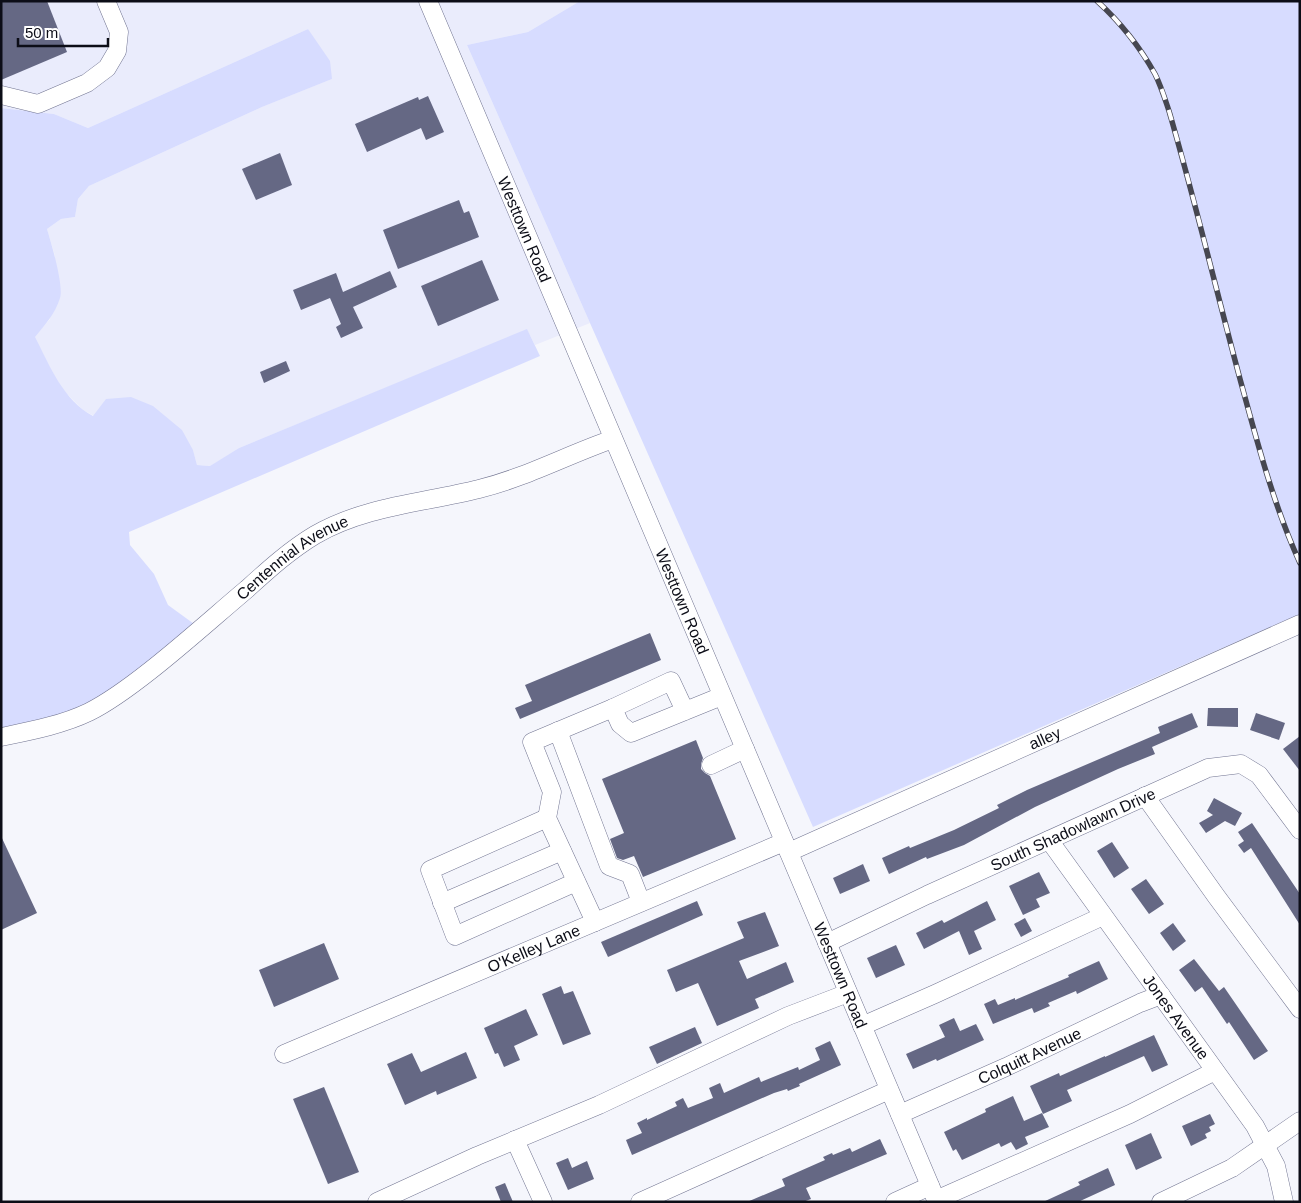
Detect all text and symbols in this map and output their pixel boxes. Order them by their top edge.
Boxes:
scale bar [18,15,108,47]
text: 50 m [25,24,58,41]
street label: Westtown Road [494,174,554,285]
street label: Centennial Avenue [233,512,351,603]
street label: Westtown Road [652,546,712,657]
street label: alley [1026,724,1063,753]
street label: South Shadowlawn Drive [988,785,1158,874]
street label: Westtown Road [811,920,870,1031]
street label: O'Kelley Lane [485,921,583,976]
street label: Jones Avenue [1140,972,1212,1063]
street label: Colquitt Avenue [975,1024,1084,1087]

